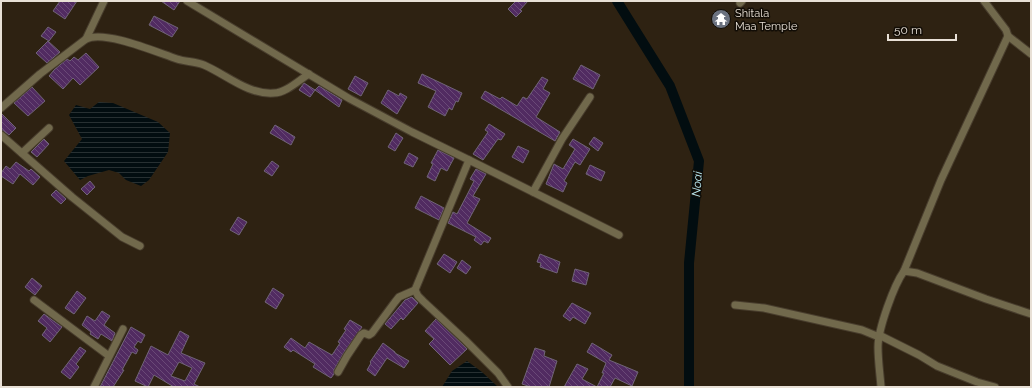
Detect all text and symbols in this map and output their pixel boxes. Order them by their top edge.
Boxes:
place label: Shitala Maa Temple [735,7,798,33]
temple icon: Shitala Maa Temple [710,8,732,30]
scale bar [888,16,956,42]
text: 50 m [894,23,922,37]
water label: Noai [689,170,705,197]

